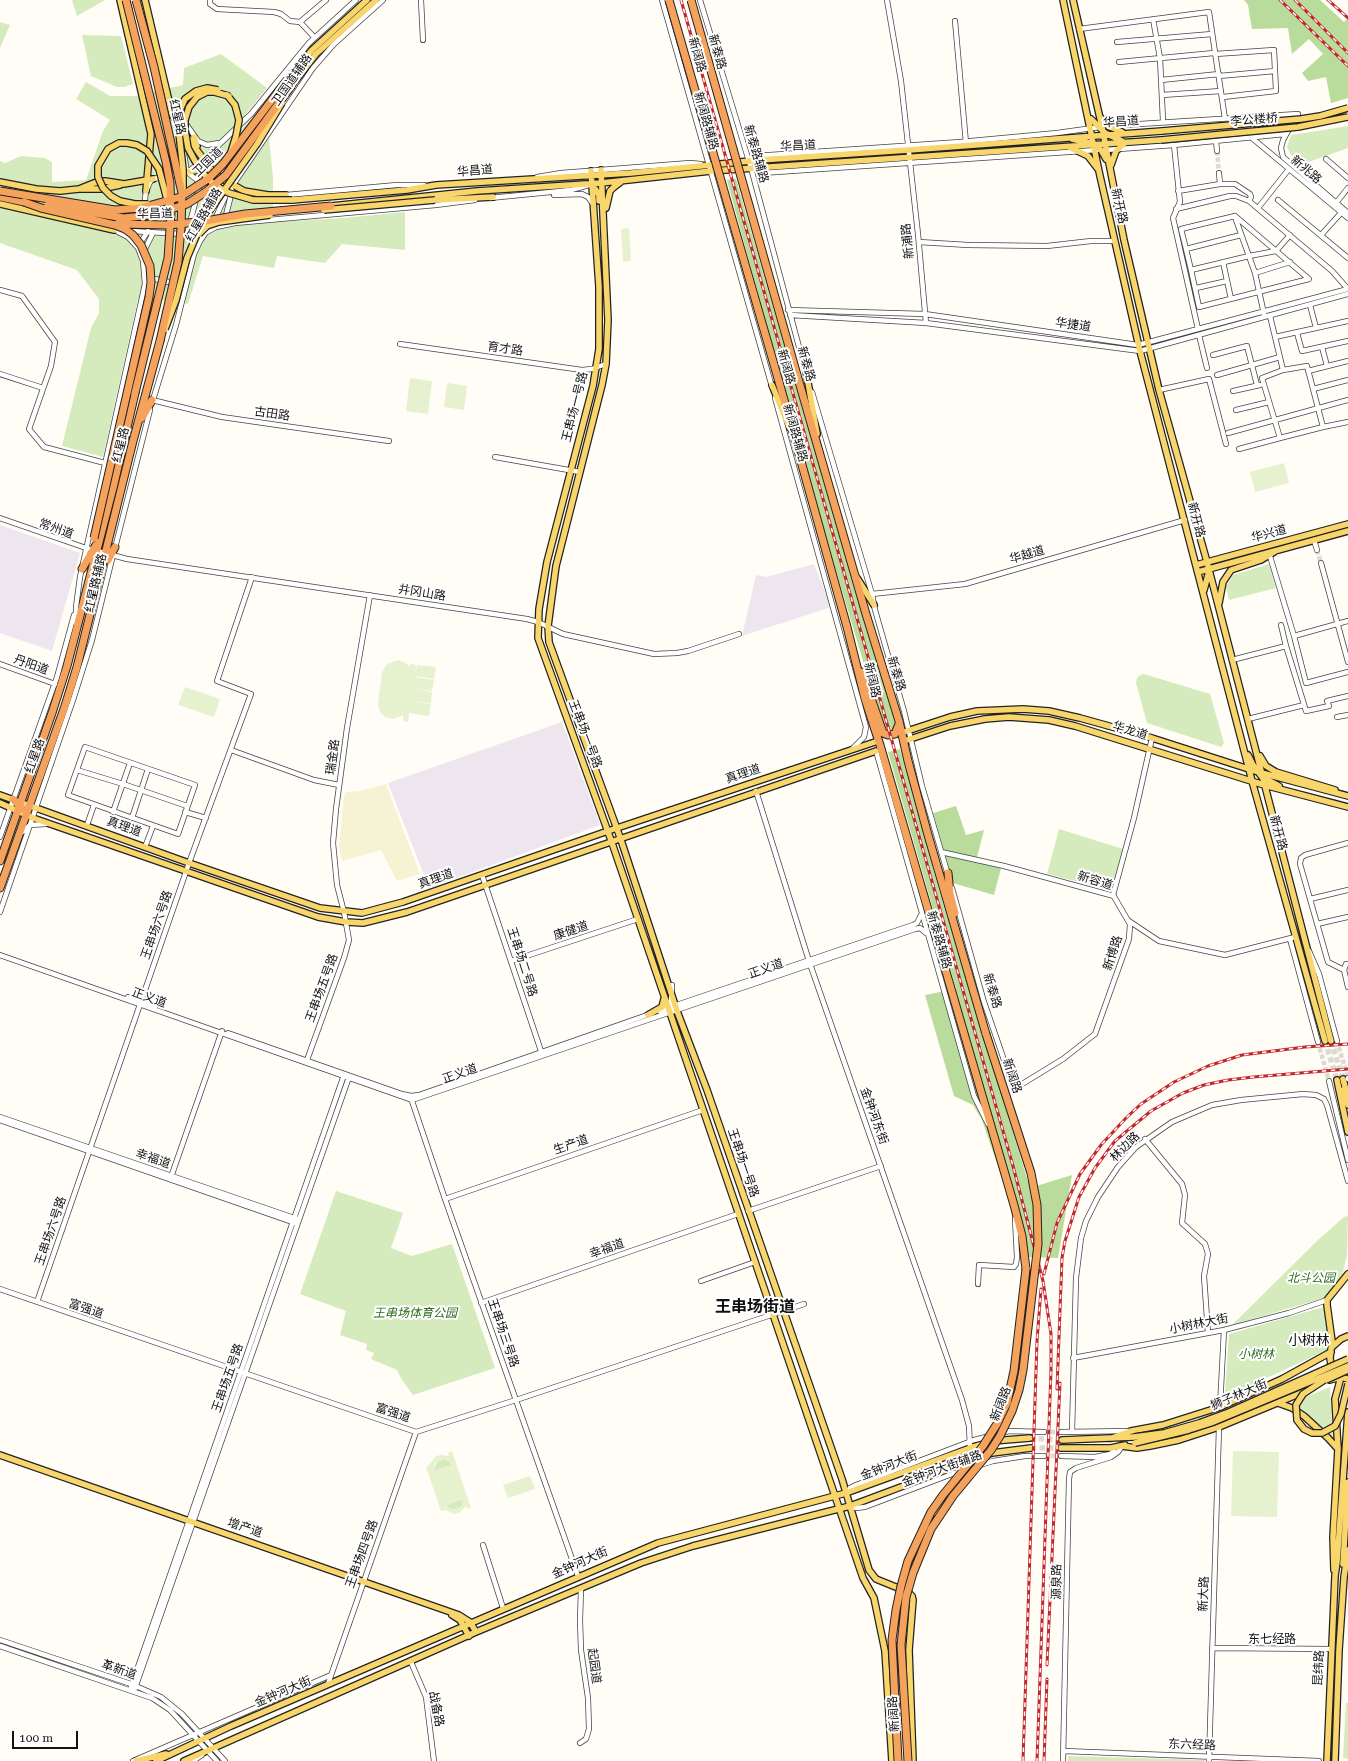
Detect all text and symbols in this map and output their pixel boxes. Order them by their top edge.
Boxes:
street label: 新泰路 [705,33,729,71]
street label: 新阔路 [685,36,709,74]
street label: 卫国道辅路 [269,51,315,109]
street label: 新阔路辅路 [691,90,721,152]
street label: 红星路 [166,98,188,136]
street label: 李公楼桥 [1229,111,1279,129]
street label: 华昌道 [1103,114,1139,130]
street label: 新泰路辅路 [741,123,771,185]
street label: 华昌道 [780,138,816,154]
street label: 卫国道 [190,144,226,180]
street label: 新兆路 [1288,153,1324,187]
street label: 华昌道 [456,162,494,180]
street label: 红星路辅路 [183,185,225,245]
street label: 新开路 [1108,187,1130,225]
street label: 华昌道 [137,206,173,222]
street label: 新浦路 [899,222,917,260]
street label: 华捷道 [1054,315,1092,335]
street label: 育才路 [486,339,524,359]
street label: 新泰路 [794,345,818,383]
street label: 新阔路 [774,348,798,386]
street label: 王串场一号路 [559,370,591,444]
street label: 新阔路辅路 [780,402,810,464]
street label: 古田路 [253,404,291,424]
street label: 红星路 [110,426,132,464]
street label: 新开路 [1184,501,1208,539]
street label: 常州道 [37,516,75,542]
street label: 华兴道 [1250,522,1288,546]
street label: 华越道 [1008,543,1046,567]
street label: 红星路辅路 [82,552,110,614]
street label: 井冈山路 [397,582,447,604]
street label: 丹阳道 [12,652,50,678]
street label: 新泰路 [884,655,908,693]
street label: 新阔路 [861,661,883,699]
street label: 王串场一号路 [565,698,605,770]
street label: 华龙道 [1111,719,1149,743]
street label: 红星路 [22,737,48,775]
street label: 瑞金路 [323,738,343,776]
street label: 真理道 [724,762,762,786]
street label: 真理道 [105,814,143,840]
street label: 新开路 [1266,814,1290,852]
street label: 真理道 [417,866,455,892]
street label: 新容道 [1076,869,1114,893]
street label: 王串场六号路 [138,889,176,961]
street label: 新泰路辅路 [924,909,954,971]
street label: 康健道 [552,919,590,943]
street label: 王串场二号路 [504,926,540,998]
street label: 新博路 [1101,934,1125,972]
street label: 王串场五号路 [303,952,341,1024]
street label: 正义道 [747,956,785,982]
street label: 新泰路 [980,972,1004,1010]
street label: 正义道 [130,985,168,1011]
street label: 新阔路 [1000,1057,1024,1095]
street label: 正义道 [441,1061,479,1087]
street label: 金钟河东街 [857,1085,891,1147]
street label: 王串场一号路 [724,1127,762,1199]
street label: 林边路 [1107,1129,1143,1165]
street label: 生产道 [552,1132,590,1158]
street label: 幸福道 [134,1146,172,1172]
street label: 王串场六号路 [32,1195,70,1267]
street label: 幸福道 [588,1236,626,1262]
park label: 北斗公园 [1287,1271,1335,1285]
street label: 富强道 [67,1296,105,1322]
street label: 王串场三号路 [484,1297,522,1369]
district label: 王串场街道 [715,1297,795,1317]
park label: 王串场体育公园 [373,1306,457,1320]
street label: 小树林大街 [1168,1311,1230,1337]
district label: 小树林 [1288,1333,1330,1349]
street label: 王串场五号路 [209,1342,247,1414]
park label: 小树林 [1238,1347,1274,1361]
street label: 狮子林大街 [1209,1377,1269,1413]
street label: 新阔路 [988,1385,1014,1423]
street label: 富强道 [374,1401,412,1425]
street label: 金钟河大街辅路 [900,1448,984,1490]
street label: 金钟河大街 [858,1449,920,1483]
street label: 增产道 [226,1515,264,1541]
street label: 王串场四号路 [343,1518,381,1590]
street label: 金钟河大街 [550,1544,610,1582]
street label: 源泉路 [1049,1564,1065,1600]
street label: 新大路 [1196,1576,1212,1612]
street label: 东七经路 [1248,1632,1296,1646]
street label: 起园道 [584,1647,604,1685]
street label: 昆纬路 [1311,1650,1327,1686]
street label: 革新道 [100,1657,138,1683]
street label: 金钟河大街 [253,1674,313,1710]
street label: 战备路 [425,1690,447,1728]
street label: 新阔路 [886,1696,902,1732]
scale bar [14,1723,80,1749]
text: 100 m [19,1731,53,1745]
street label: 东六经路 [1168,1737,1216,1753]

